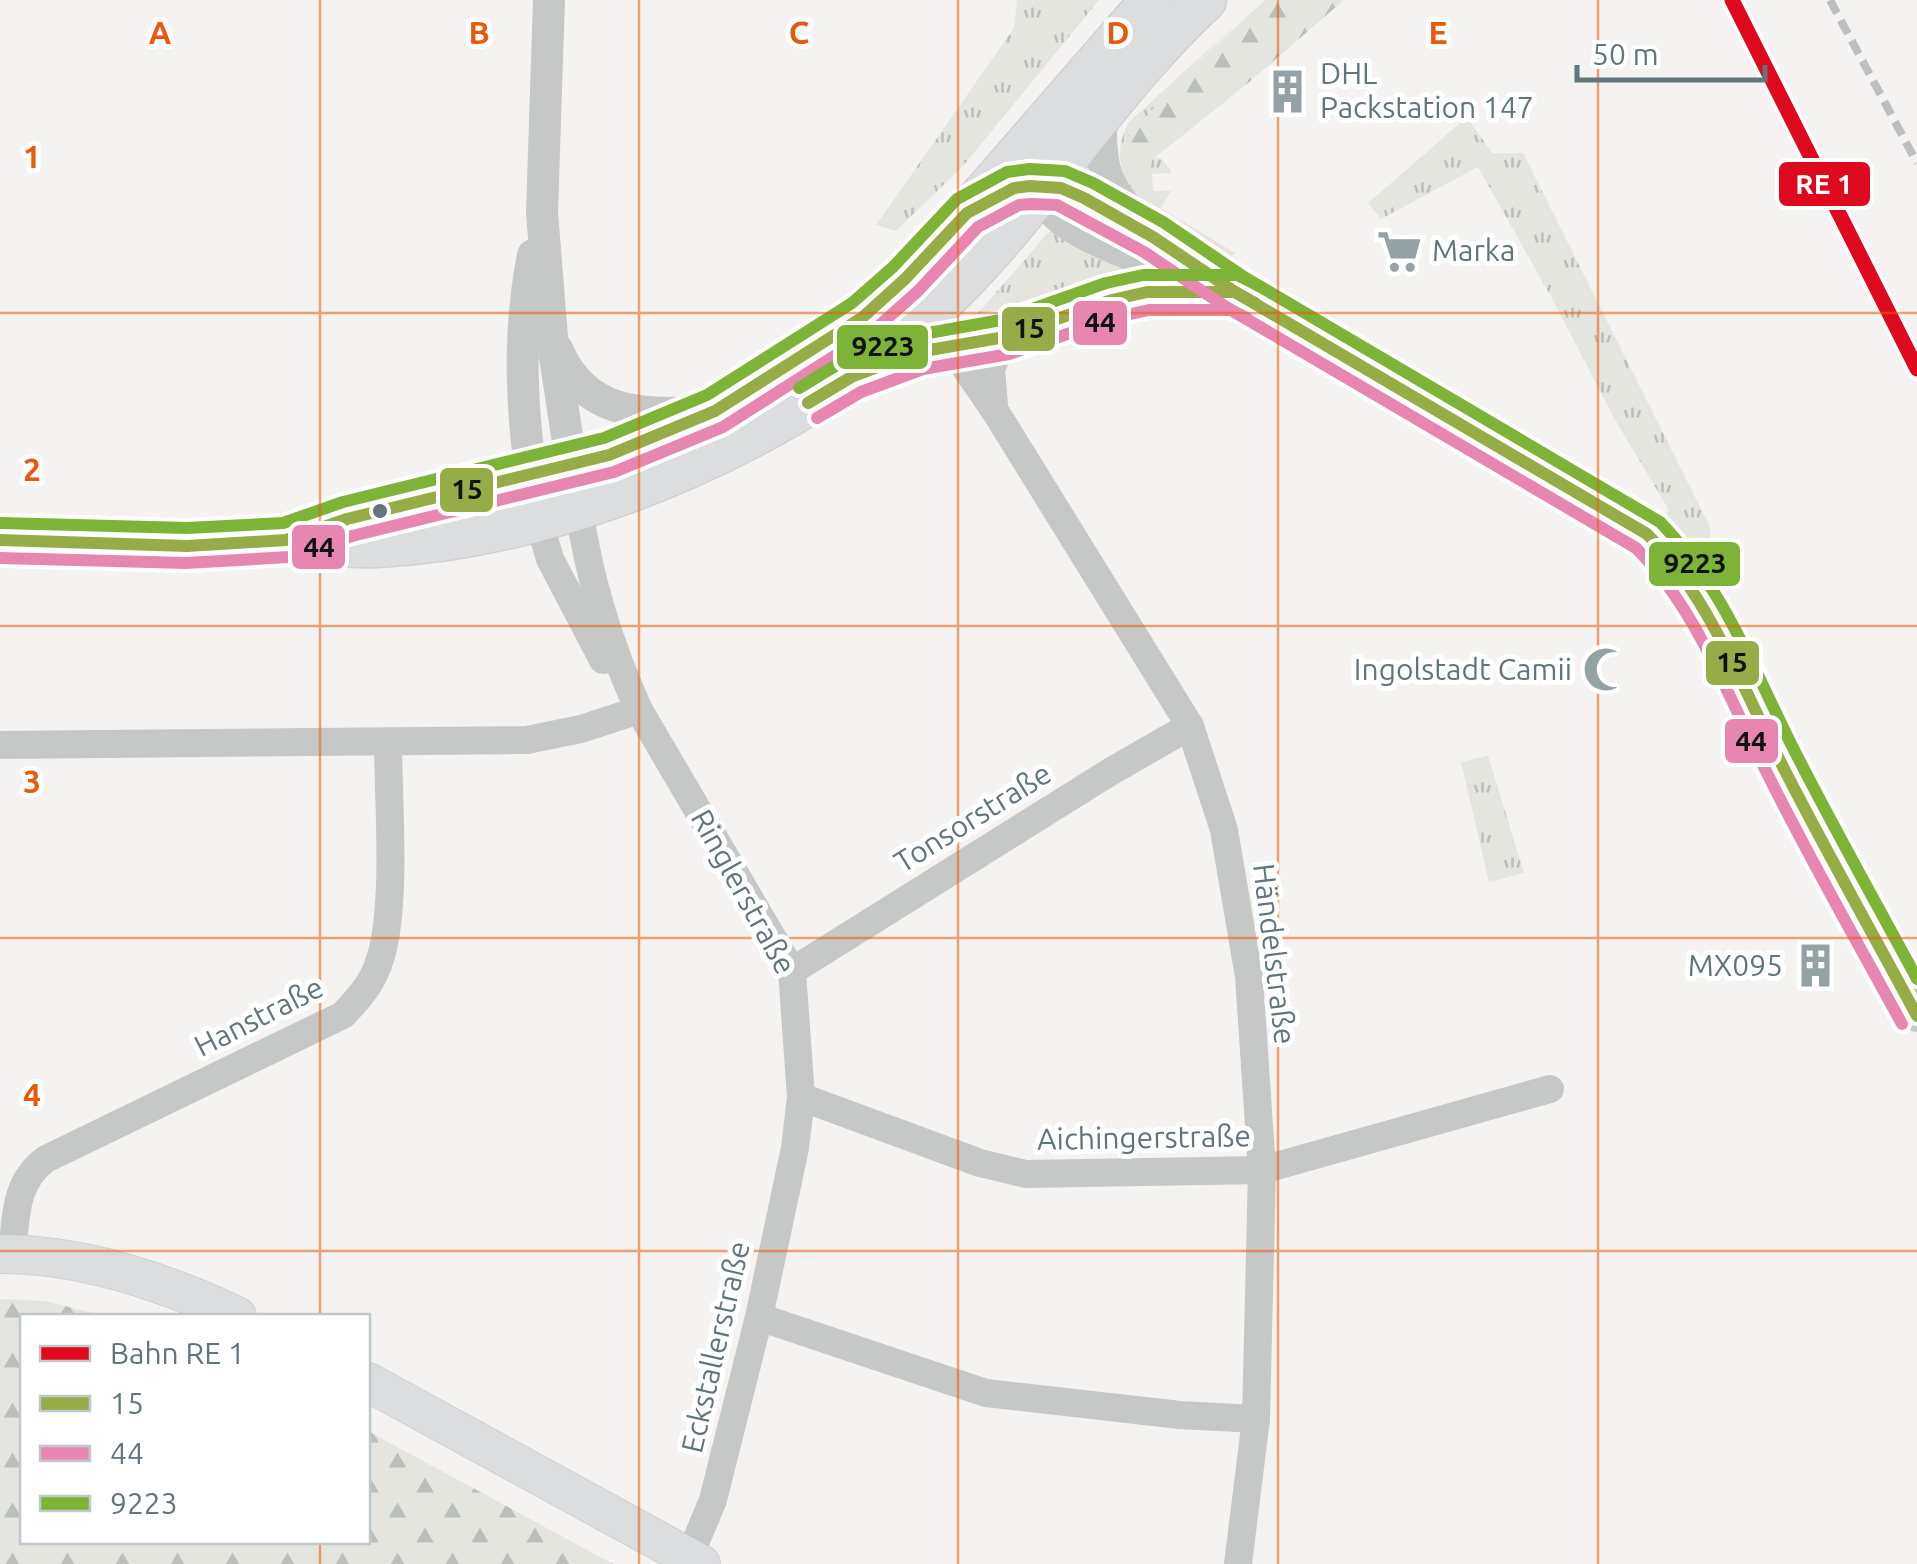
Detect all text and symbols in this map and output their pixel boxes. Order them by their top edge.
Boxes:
text: A [149,14,172,50]
text: B [468,14,490,50]
text: C [789,14,809,50]
text: D [1106,14,1130,50]
text: E [1428,14,1448,50]
scale bar [1577,20,1764,82]
text: 50 m [1592,37,1659,71]
place label: DHL Packstation 147 [1320,56,1534,124]
building icon: DHL Packstation 147 [1263,67,1311,115]
text: 1 [23,138,41,174]
line badge: RE 1 [1777,160,1872,208]
text: RE 1 [1795,168,1853,199]
supermarket icon: Marka [1375,227,1423,275]
place label: Marka [1432,233,1515,267]
line badge: 44 [1071,299,1129,347]
line badge: 15 [1000,305,1057,353]
text: 44 [1084,306,1116,337]
text: 15 [1013,312,1045,343]
line badge: 9223 [835,323,930,371]
text: 9223 [851,330,915,361]
text: 2 [23,451,41,487]
line badge: 15 [438,466,495,514]
text: 15 [451,473,483,504]
unlabelled marker [370,501,390,521]
line badge: 44 [290,523,347,571]
text: 44 [303,531,335,562]
line badge: 9223 [1647,540,1742,588]
text: 9223 [1663,547,1727,578]
line badge: 15 [1704,639,1761,687]
mosque icon: Ingolstadt Camii [1581,646,1629,694]
text: 15 [1716,646,1748,677]
place label: Ingolstadt Camii [1354,652,1572,686]
line badge: 44 [1723,717,1780,765]
text: 44 [1735,725,1767,756]
street label: Tonsorstraße [888,756,1057,879]
text: 3 [23,763,41,799]
street label: Ringlerstraße [685,804,803,980]
street label: Händelstraße [1247,862,1303,1046]
building icon: MX095 [1792,942,1840,990]
place label: MX095 [1688,948,1783,982]
street label: Hanstraße [189,969,328,1063]
text: 4 [23,1076,41,1112]
street label: Aichingerstraße [1037,1118,1251,1156]
street label: Eckstallerstraße [674,1238,756,1456]
legend [20,1314,370,1544]
text: Bahn RE 1 [110,1336,245,1370]
text: 15 [110,1386,144,1420]
text: 44 [110,1436,144,1470]
text: 9223 [110,1486,178,1520]

